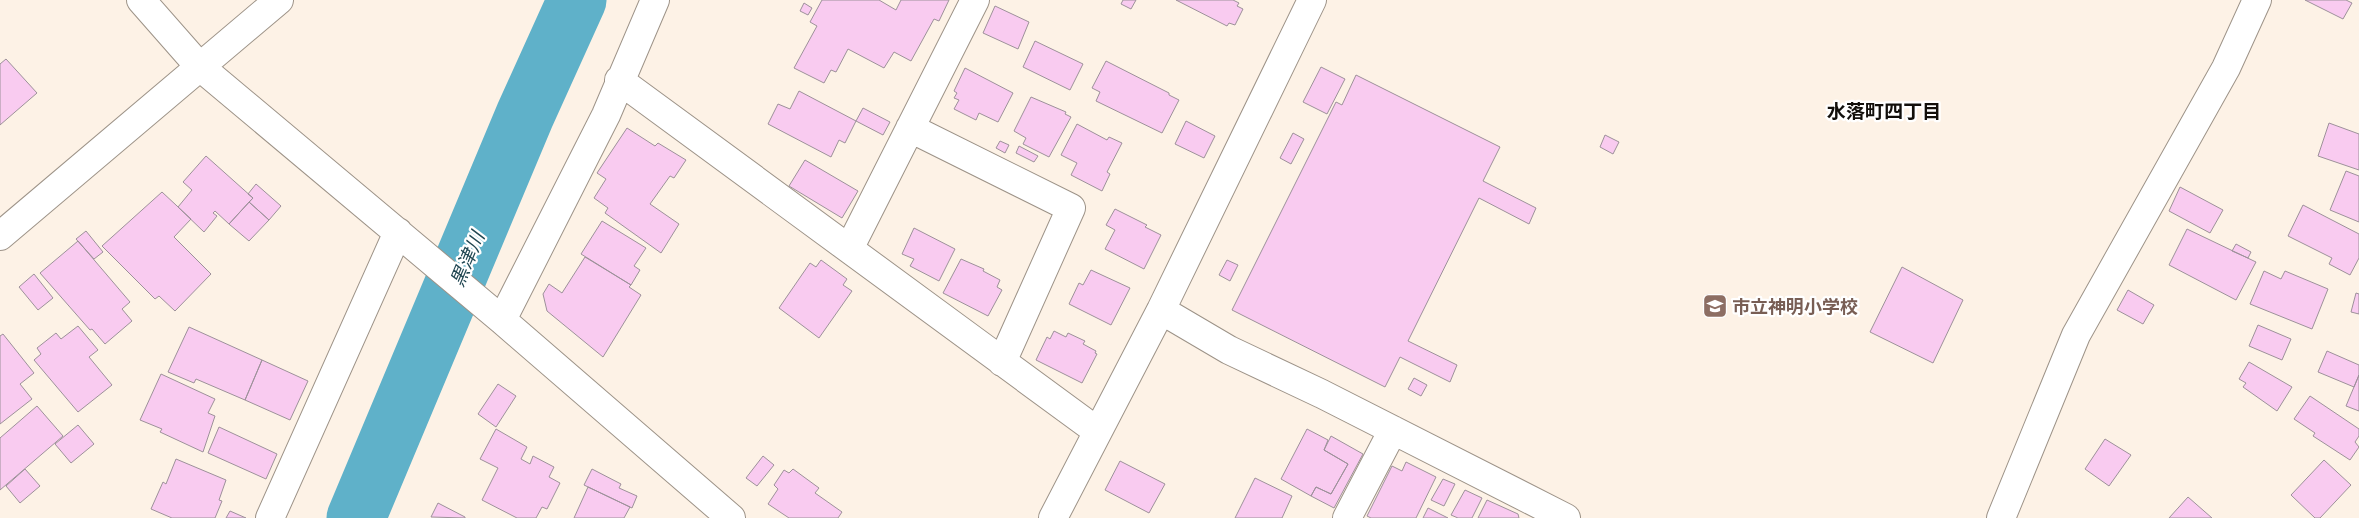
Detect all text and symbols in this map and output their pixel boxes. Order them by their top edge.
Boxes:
district label: 水落町四丁目 [1827,99,1941,123]
water label: 黒津川 [445,226,490,290]
school or university icon: 市立神明小学校 [1702,293,1728,319]
place label: 市立神明小学校 [1732,295,1858,318]

